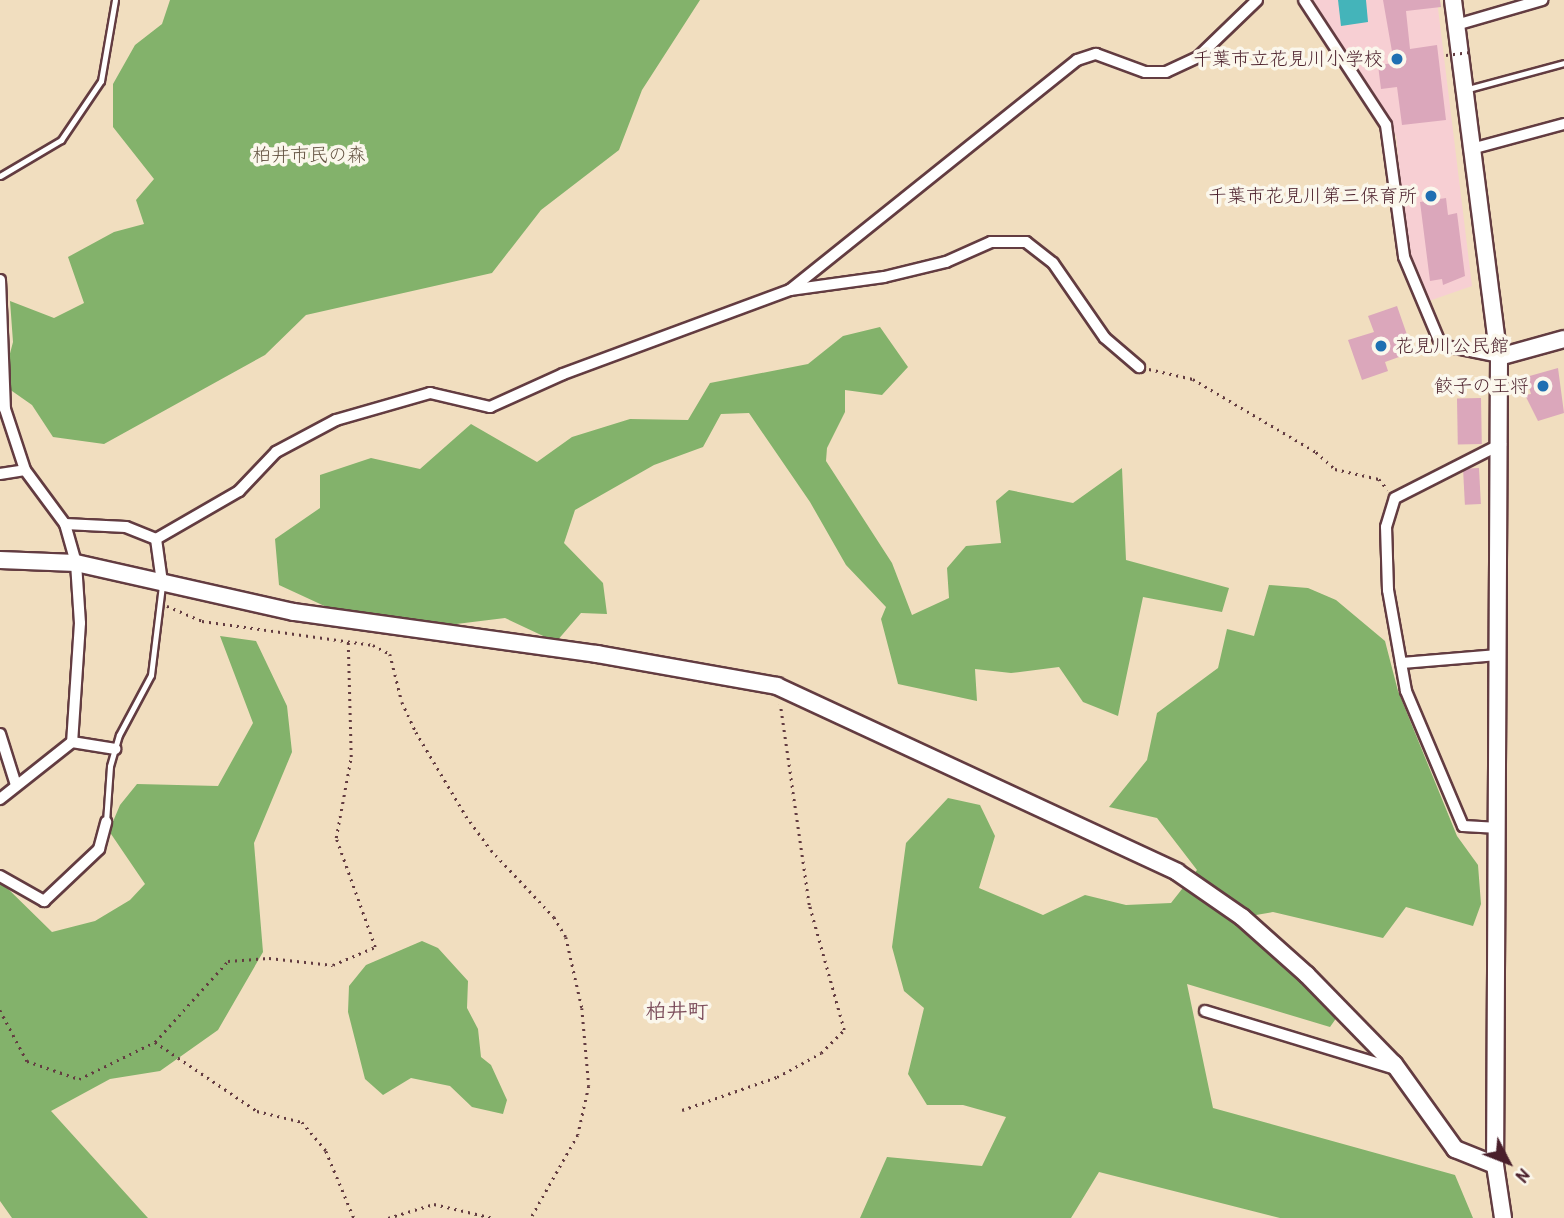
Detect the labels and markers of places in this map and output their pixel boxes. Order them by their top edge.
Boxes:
place label: 千葉市立花見川小学校 [1193,48,1383,70]
marker: 千葉市立花見川小学校 [1389,51,1405,67]
place label: 千葉市花見川第三保育所 [1208,185,1417,207]
marker: 千葉市花見川第三保育所 [1423,188,1439,204]
place label: 花見川公民館 [1395,335,1509,357]
marker: 花見川公民館 [1373,338,1389,354]
place label: 餃子の王将 [1434,375,1529,397]
marker: 餃子の王将 [1535,378,1551,394]

